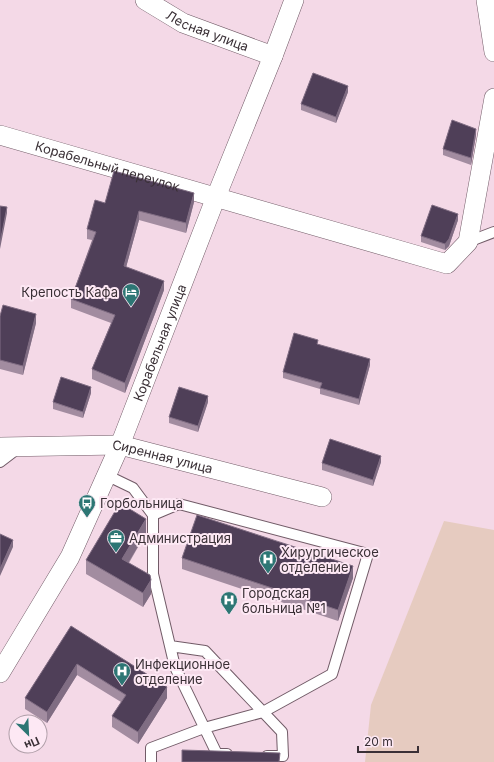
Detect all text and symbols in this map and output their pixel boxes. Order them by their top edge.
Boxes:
street label: Лесная улица [163,7,251,54]
street label: Корабельный переулок [33,138,182,194]
hotel icon: Крепость Кафа [121,282,141,307]
street label: Корабельная улица [130,282,190,403]
place label: Крепость Кафа [21,284,118,300]
street label: Сиренная улица [112,437,215,477]
bus stop icon: Горбольница [77,493,97,518]
place label: Горбольница [100,495,183,511]
office icon: Администрация [106,528,126,553]
place label: Администрация [129,530,231,546]
place label: Хирургическое отделение [281,544,379,575]
hospital icon: Хирургическое отделение [258,549,278,574]
place label: Городская больница №1 [242,585,326,616]
hospital icon: Городская больница №1 [219,590,239,615]
place label: Инфекционное отделение [135,656,230,687]
hospital icon: Инфекционное отделение [112,661,132,686]
north arrow [8,714,48,754]
scale bar [358,728,418,754]
text: Пн [22,734,42,753]
text: 20 m [364,734,393,749]

